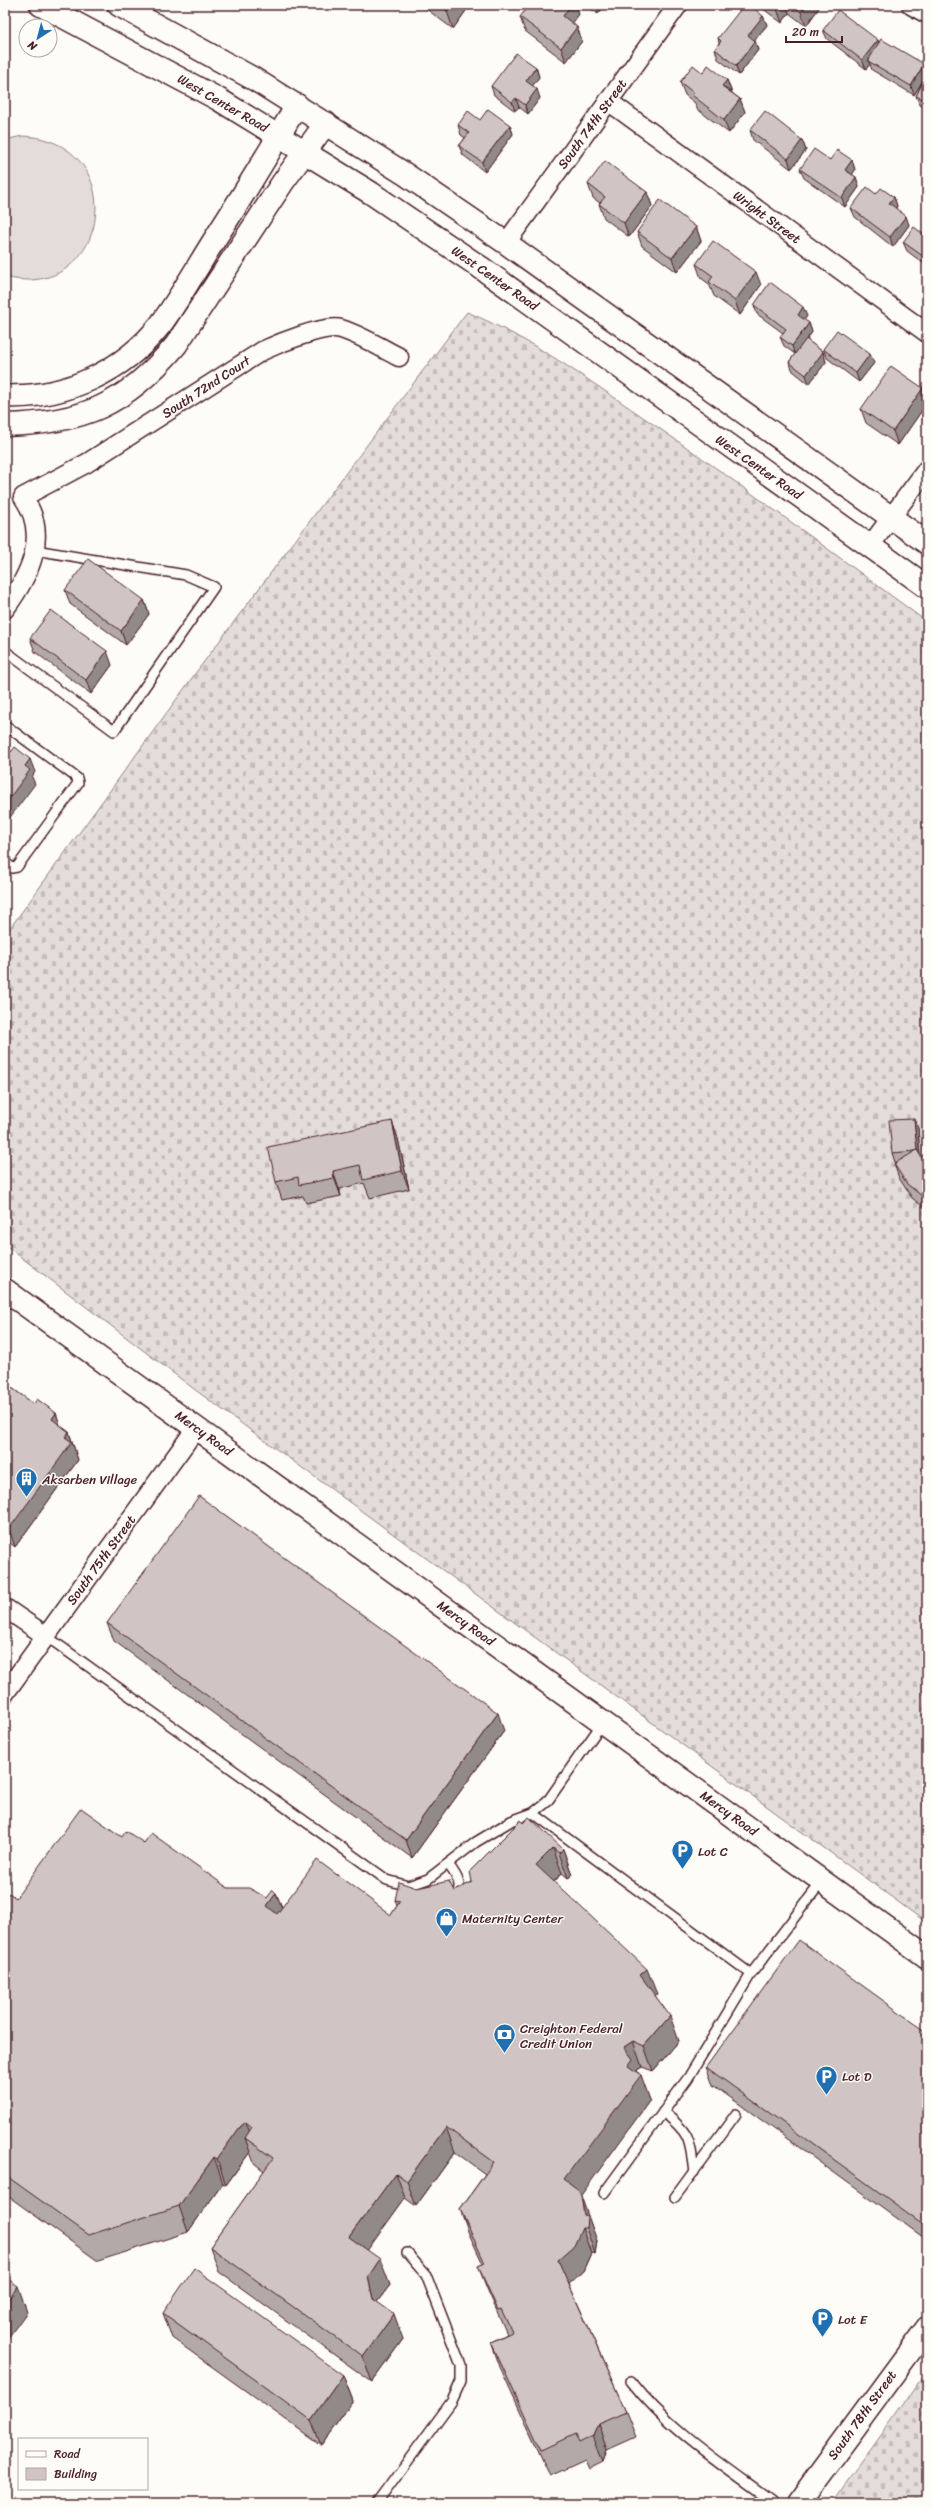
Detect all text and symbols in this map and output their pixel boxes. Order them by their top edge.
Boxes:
north arrow [18,18,58,58]
scale bar [786,18,842,44]
text: 20 m [792,21,819,43]
text: N [23,36,42,56]
street label: West Center Road [173,68,274,139]
street label: South 74th Street [551,74,633,174]
street label: Wright Street [728,184,806,250]
street label: West Center Road [447,239,544,317]
street label: South 72nd Court [157,349,256,424]
street label: West Center Road [711,428,808,506]
street label: Mercy Road [170,1404,239,1463]
building icon: Aksarben Village [14,1466,40,1499]
place label: Aksarben Village [41,1468,138,1491]
street label: South 75th Street [60,1510,142,1610]
street label: Mercy Road [432,1594,501,1653]
street label: Mercy Road [695,1784,764,1843]
parking icon: Lot C [669,1838,695,1871]
place label: Lot C [698,1840,728,1863]
shop icon: Maternity Center [434,1905,460,1938]
place label: Maternity Center [462,1907,563,1930]
place label: Creighton Federal Credit Union [520,2017,623,2055]
bank icon: Creighton Federal Credit Union [492,2022,518,2055]
parking icon: Lot D [814,2063,840,2096]
place label: Lot D [842,2065,872,2088]
parking icon: Lot E [809,2306,835,2339]
place label: Lot E [838,2308,868,2331]
street label: South 78th Street [821,2365,903,2465]
legend [18,2438,148,2490]
text: Road [54,2443,81,2465]
text: Building [54,2463,97,2485]

